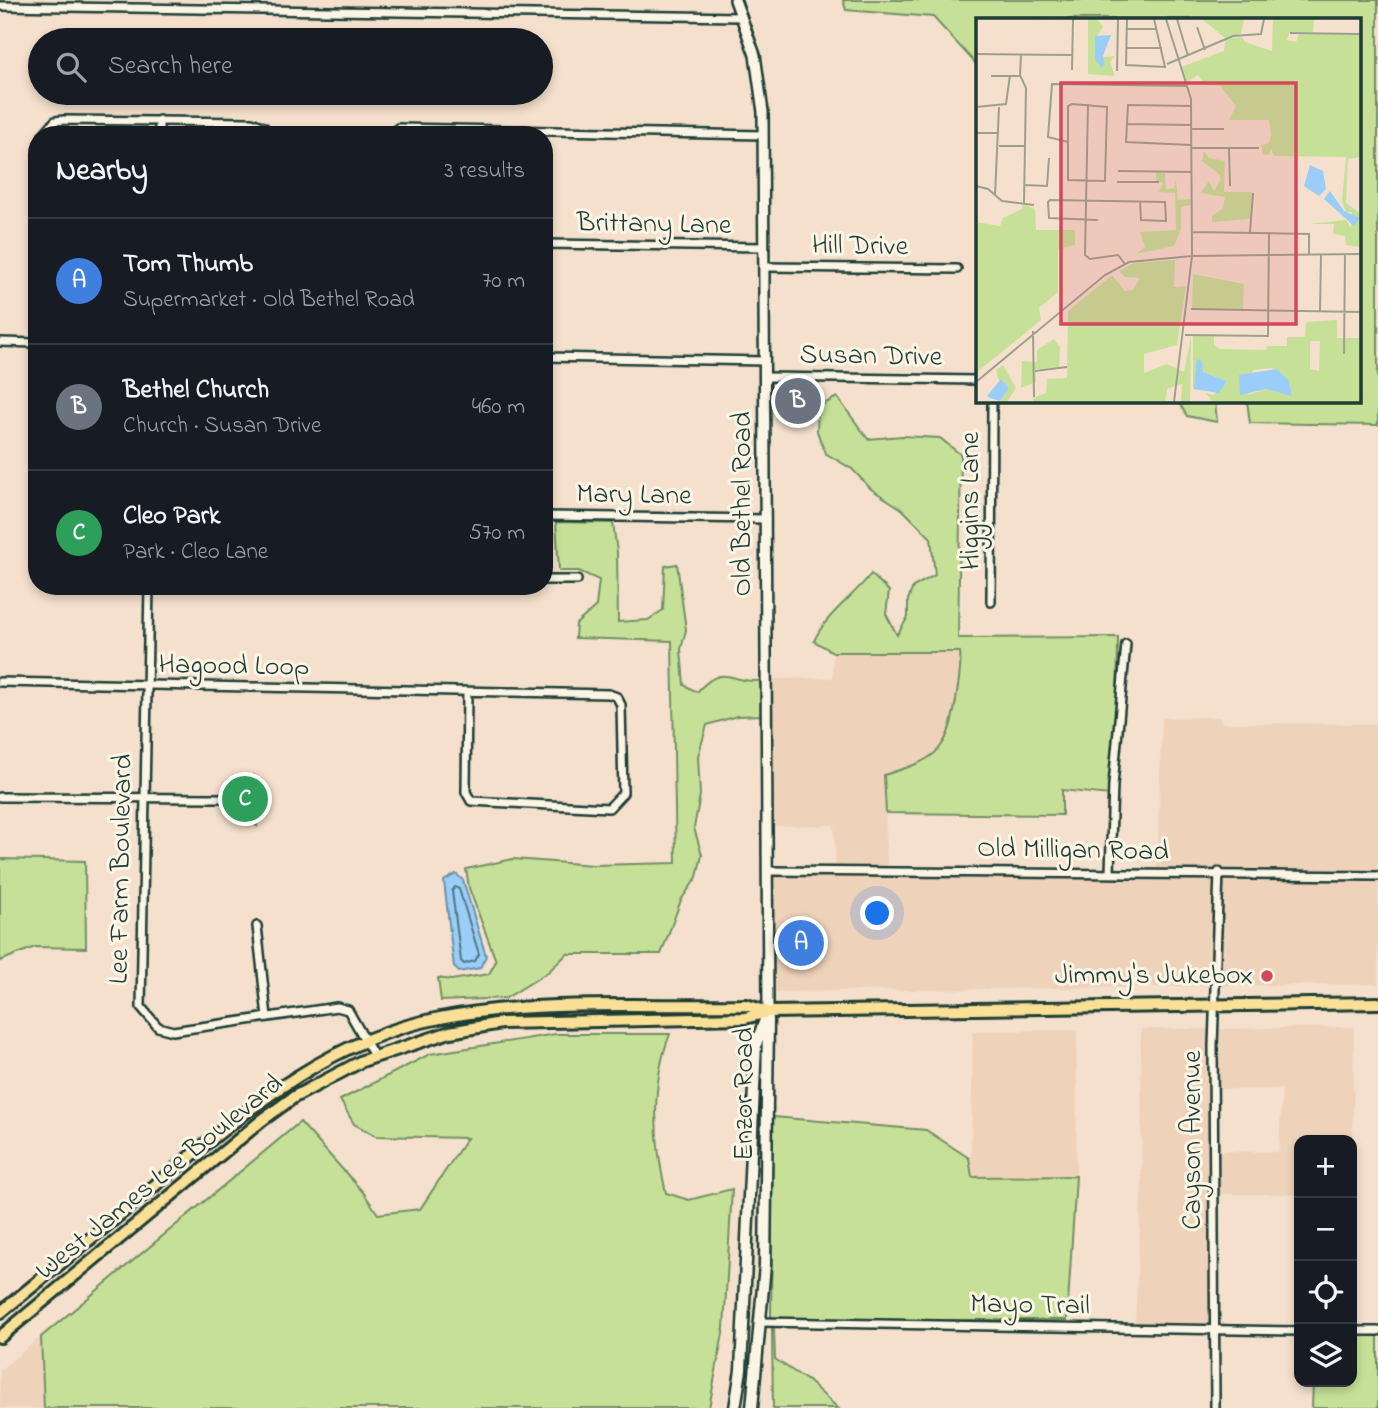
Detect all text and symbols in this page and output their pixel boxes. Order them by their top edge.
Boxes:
inset map [976,18,1360,402]
search box [28,28,553,105]
icon: search [52,48,90,86]
text: Search here [108,48,233,86]
text: Nearby [56,150,148,194]
text: 3 results [444,155,525,188]
street label: Brittany Lane [575,203,732,247]
street label: Hill Drive [812,226,909,268]
text: Tom Thumb [123,246,253,284]
text: A [72,265,86,298]
text: 70 m [482,265,525,298]
text: Supermarket · Old Bethel Road [123,284,415,317]
street label: Susan Drive [799,335,943,379]
text: Bethel Church [123,372,269,410]
pin: B [775,375,821,427]
text: B [71,391,87,424]
text: 460 m [472,391,525,424]
text: Church · Susan Drive [123,410,321,443]
street label: Old Bethel Road [723,411,764,597]
street label: Higgins Lane [951,431,992,570]
street label: Mary Lane [576,474,692,518]
text: Cleo Park [123,498,220,536]
text: C [73,517,85,550]
text: 570 m [469,517,525,550]
text: Park · Cleo Lane [123,536,268,569]
street label: Hagood Loop [158,645,310,689]
street label: Lee Farm Boulevard [99,753,145,984]
pin: C [222,773,268,825]
street label: Old Milligan Road [977,829,1169,873]
your location [860,896,894,930]
pin: A [778,917,824,969]
place label: Jimmy's Jukebox [1055,956,1253,997]
marker: Jimmy's Jukebox [1259,968,1275,984]
street label: Enzor Road [725,1027,766,1161]
street label: Cayson Avenue [1173,1050,1214,1230]
street label: West James Lee Boulevard [27,1065,293,1291]
map controls [1294,1135,1357,1387]
button: + [1294,1135,1357,1198]
button: − [1294,1198,1357,1261]
button: locate [1294,1261,1357,1324]
street label: Mayo Trail [970,1284,1090,1328]
button: layers [1294,1324,1357,1387]

